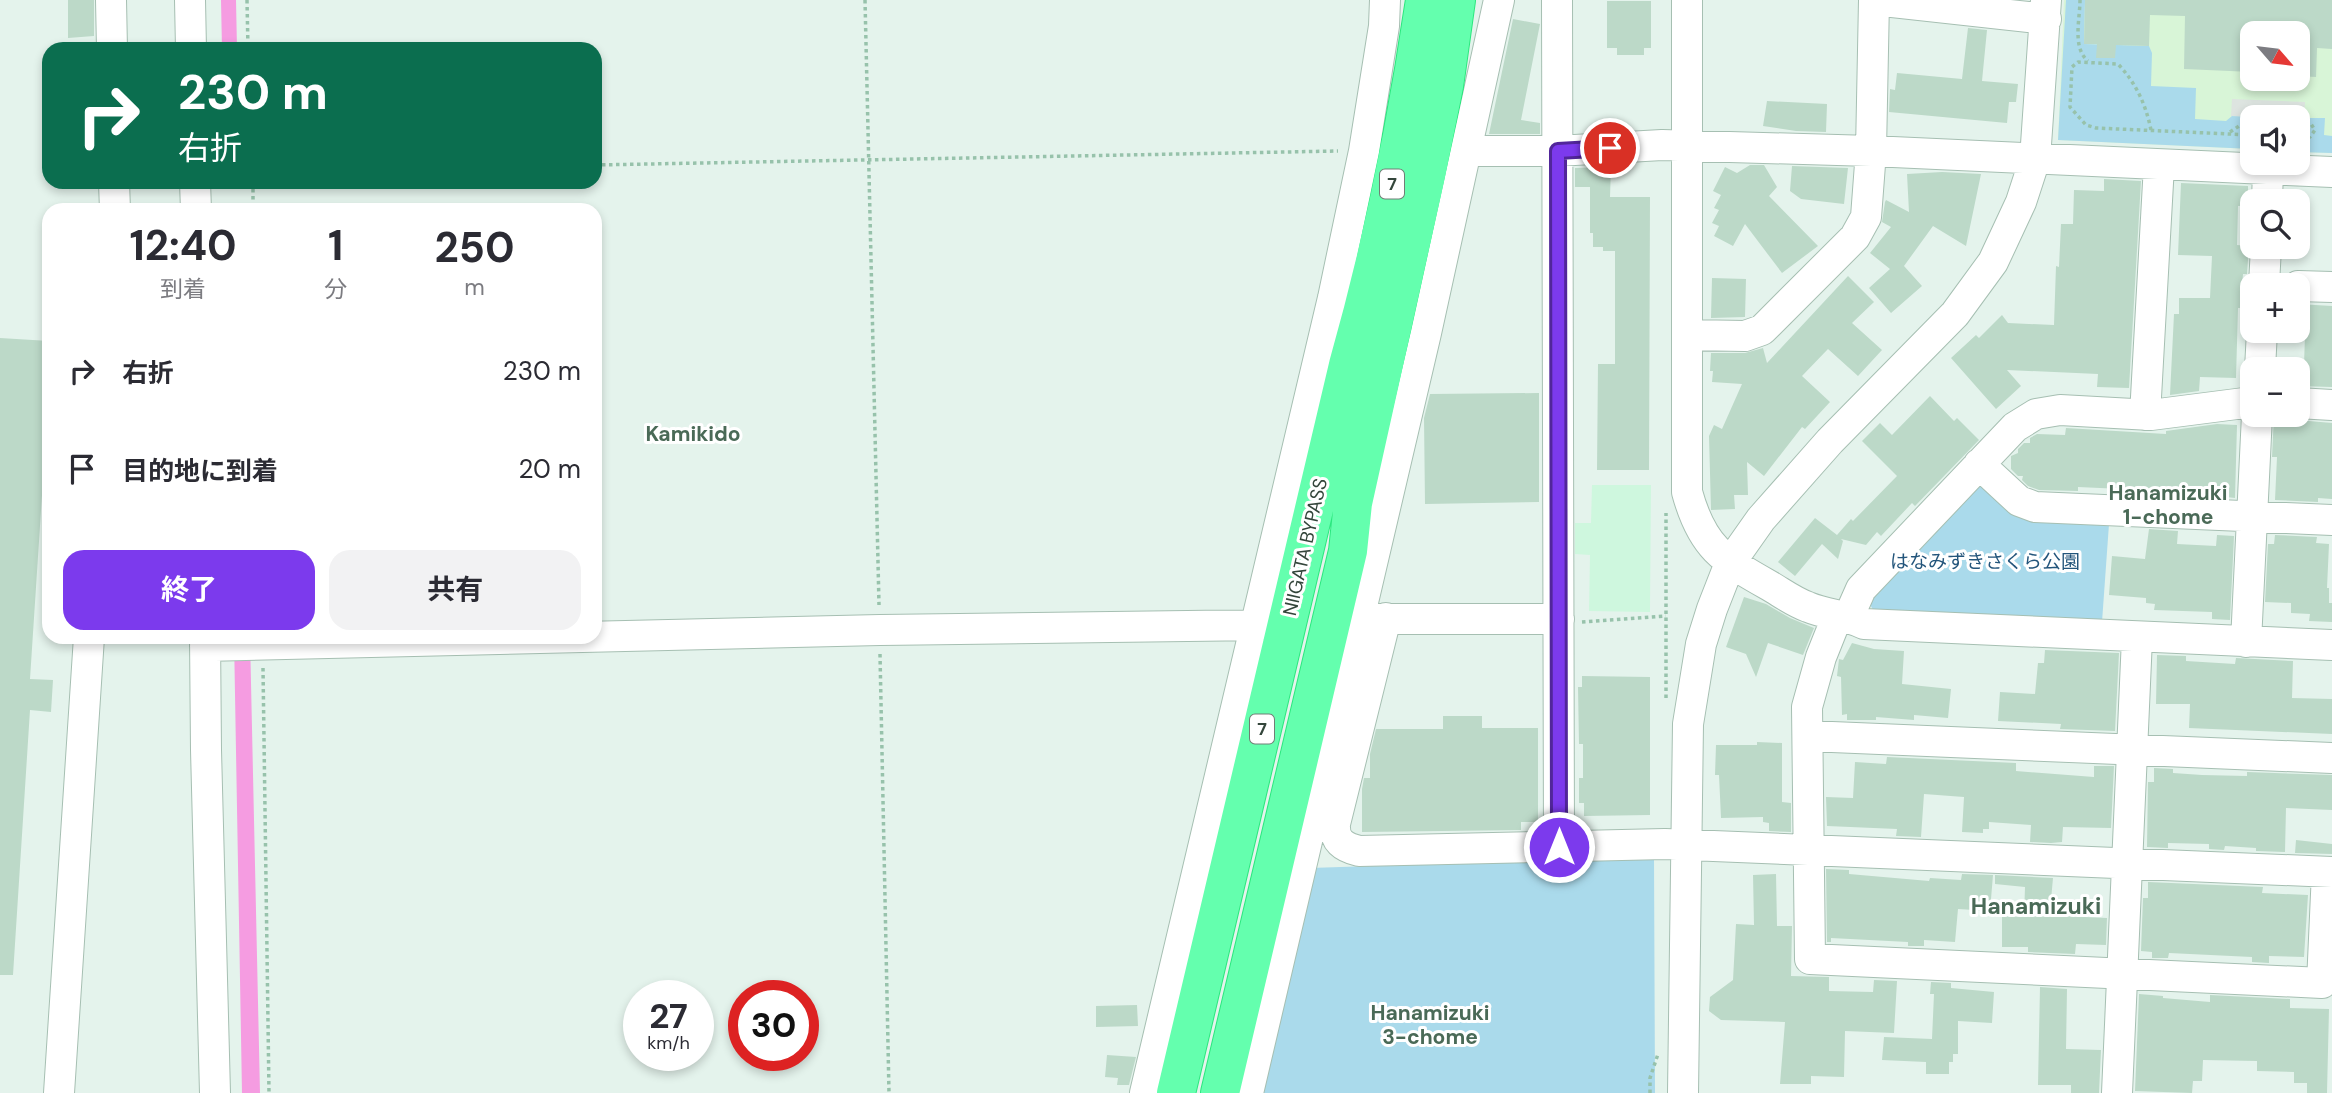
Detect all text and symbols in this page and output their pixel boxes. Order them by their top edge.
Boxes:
north arrow [2240,21,2310,91]
map controls [2240,21,2310,427]
text: 230 m [178,60,328,124]
icon: right [63,70,154,161]
button: sound [2240,105,2310,175]
pin [1580,118,1640,178]
text: 右折 [178,127,242,169]
icon: arrive [1591,129,1629,167]
road number: 7 [1380,169,1404,198]
button: search [2240,189,2310,259]
text: 12:40 [130,218,237,273]
text: 1 [328,218,343,273]
text: 250 [435,220,515,275]
text: m [464,272,485,302]
button: + [2240,273,2310,343]
text: 到着 [160,274,206,304]
text: 分 [324,274,347,304]
icon: right [63,352,101,390]
text: 230 m [503,354,581,388]
text: 右折 [122,356,174,390]
button: − [2240,357,2310,427]
district label: Kamikido [645,420,741,448]
icon: arrive [63,450,101,488]
text: 20 m [518,452,581,486]
text: 目的地に到着 [122,454,278,488]
street label: NIIGATA BYPASS [1277,476,1333,618]
district label: Hanamizuki 1-chome [2108,479,2228,531]
park label: はなみずきさくら公園 [1890,549,2080,574]
button: 終了 [63,550,315,630]
button: 共有 [329,550,581,630]
road number: 7 [1250,714,1274,744]
position arrow [1522,810,1596,884]
district label: Hanamizuki [1971,891,2101,921]
speed limit sign: 30 [728,980,819,1071]
text: 27 [649,993,688,1039]
district label: Hanamizuki 3-chome [1370,999,1490,1051]
text: km/h [647,1031,690,1055]

